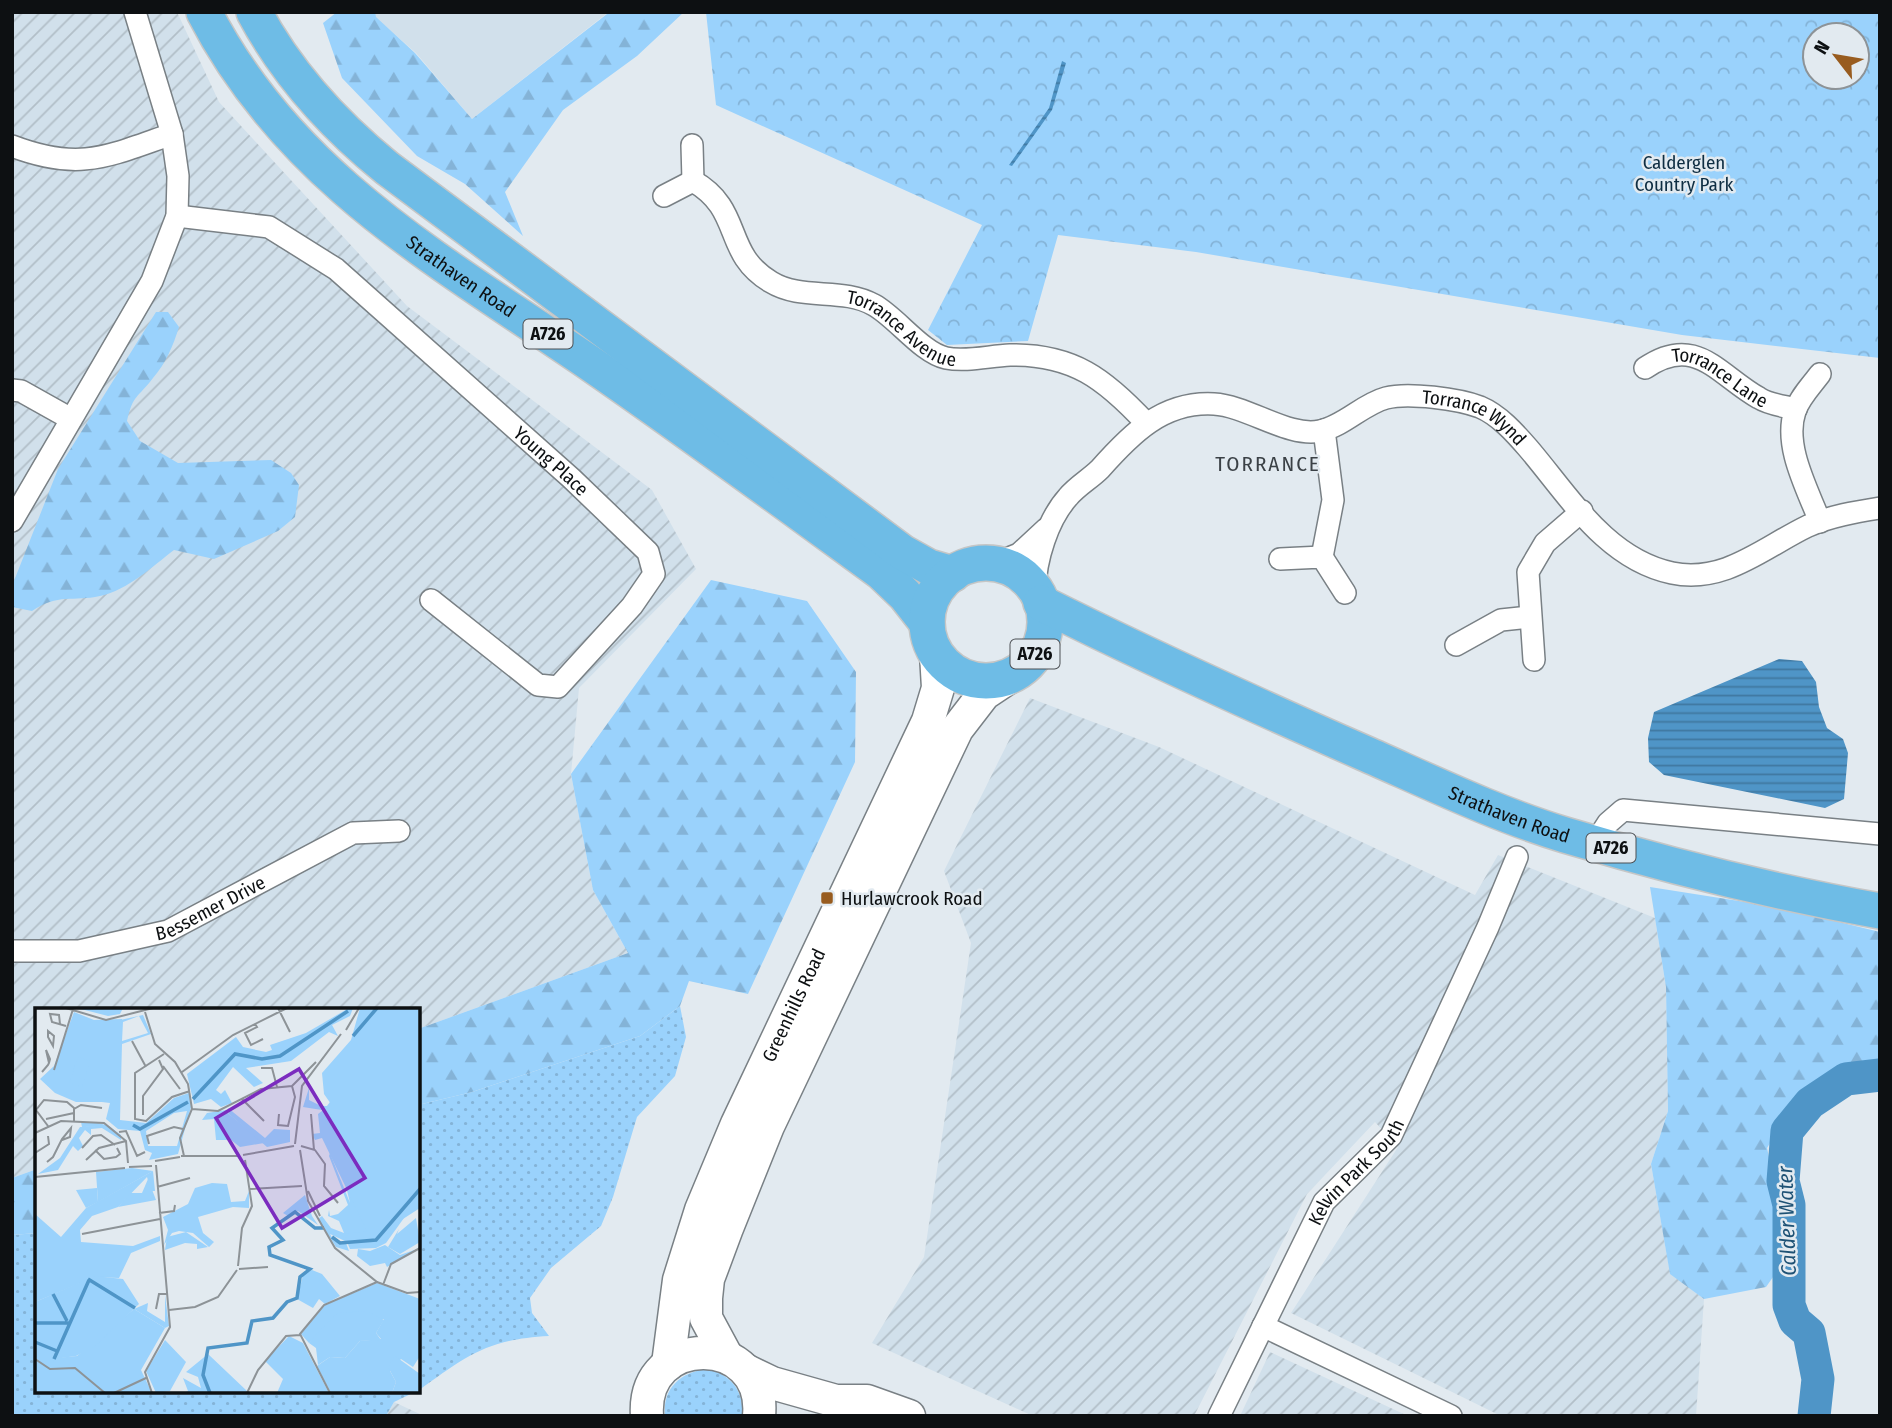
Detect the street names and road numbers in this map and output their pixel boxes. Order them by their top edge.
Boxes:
street label: Strathaven Road [402,231,520,322]
street label: Torrance Avenue [845,285,957,371]
road number: A726 [524,320,572,348]
street label: Torrance Lane [1671,343,1772,413]
street label: Torrance Wynd [1421,385,1531,450]
street label: Young Place [509,421,593,501]
road number: A726 [1010,640,1060,668]
street label: Strathaven Road [1445,781,1573,848]
road number: A726 [1586,834,1636,862]
street label: Bessemer Drive [153,871,269,945]
street label: Greenhills Road [757,945,831,1066]
street label: Kelvin Park South [1303,1116,1409,1229]

